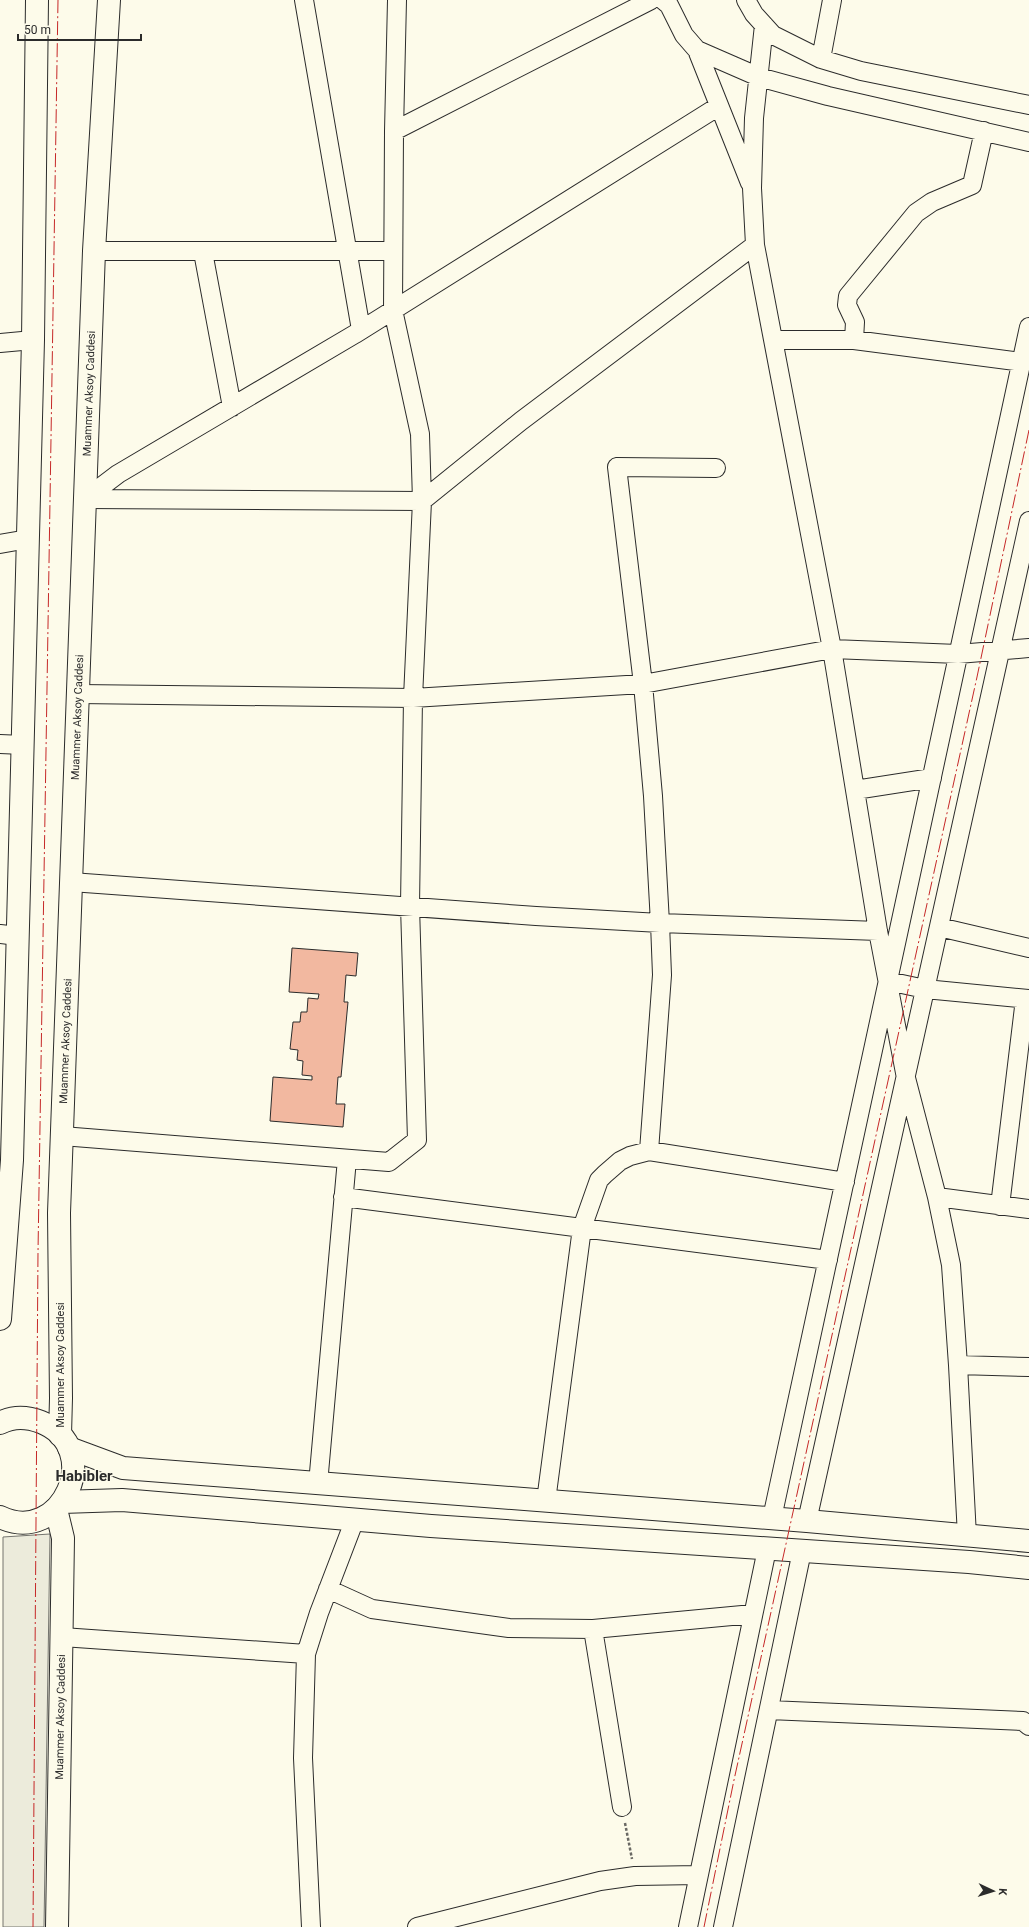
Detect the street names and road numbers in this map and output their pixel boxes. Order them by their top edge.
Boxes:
street label: Muammer Aksoy Caddesi [81,331,98,457]
street label: Muammer Aksoy Caddesi [69,654,86,780]
street label: Muammer Aksoy Caddesi [57,978,75,1104]
street label: Muammer Aksoy Caddesi [54,1302,67,1428]
street label: Muammer Aksoy Caddesi [53,1654,68,1780]

